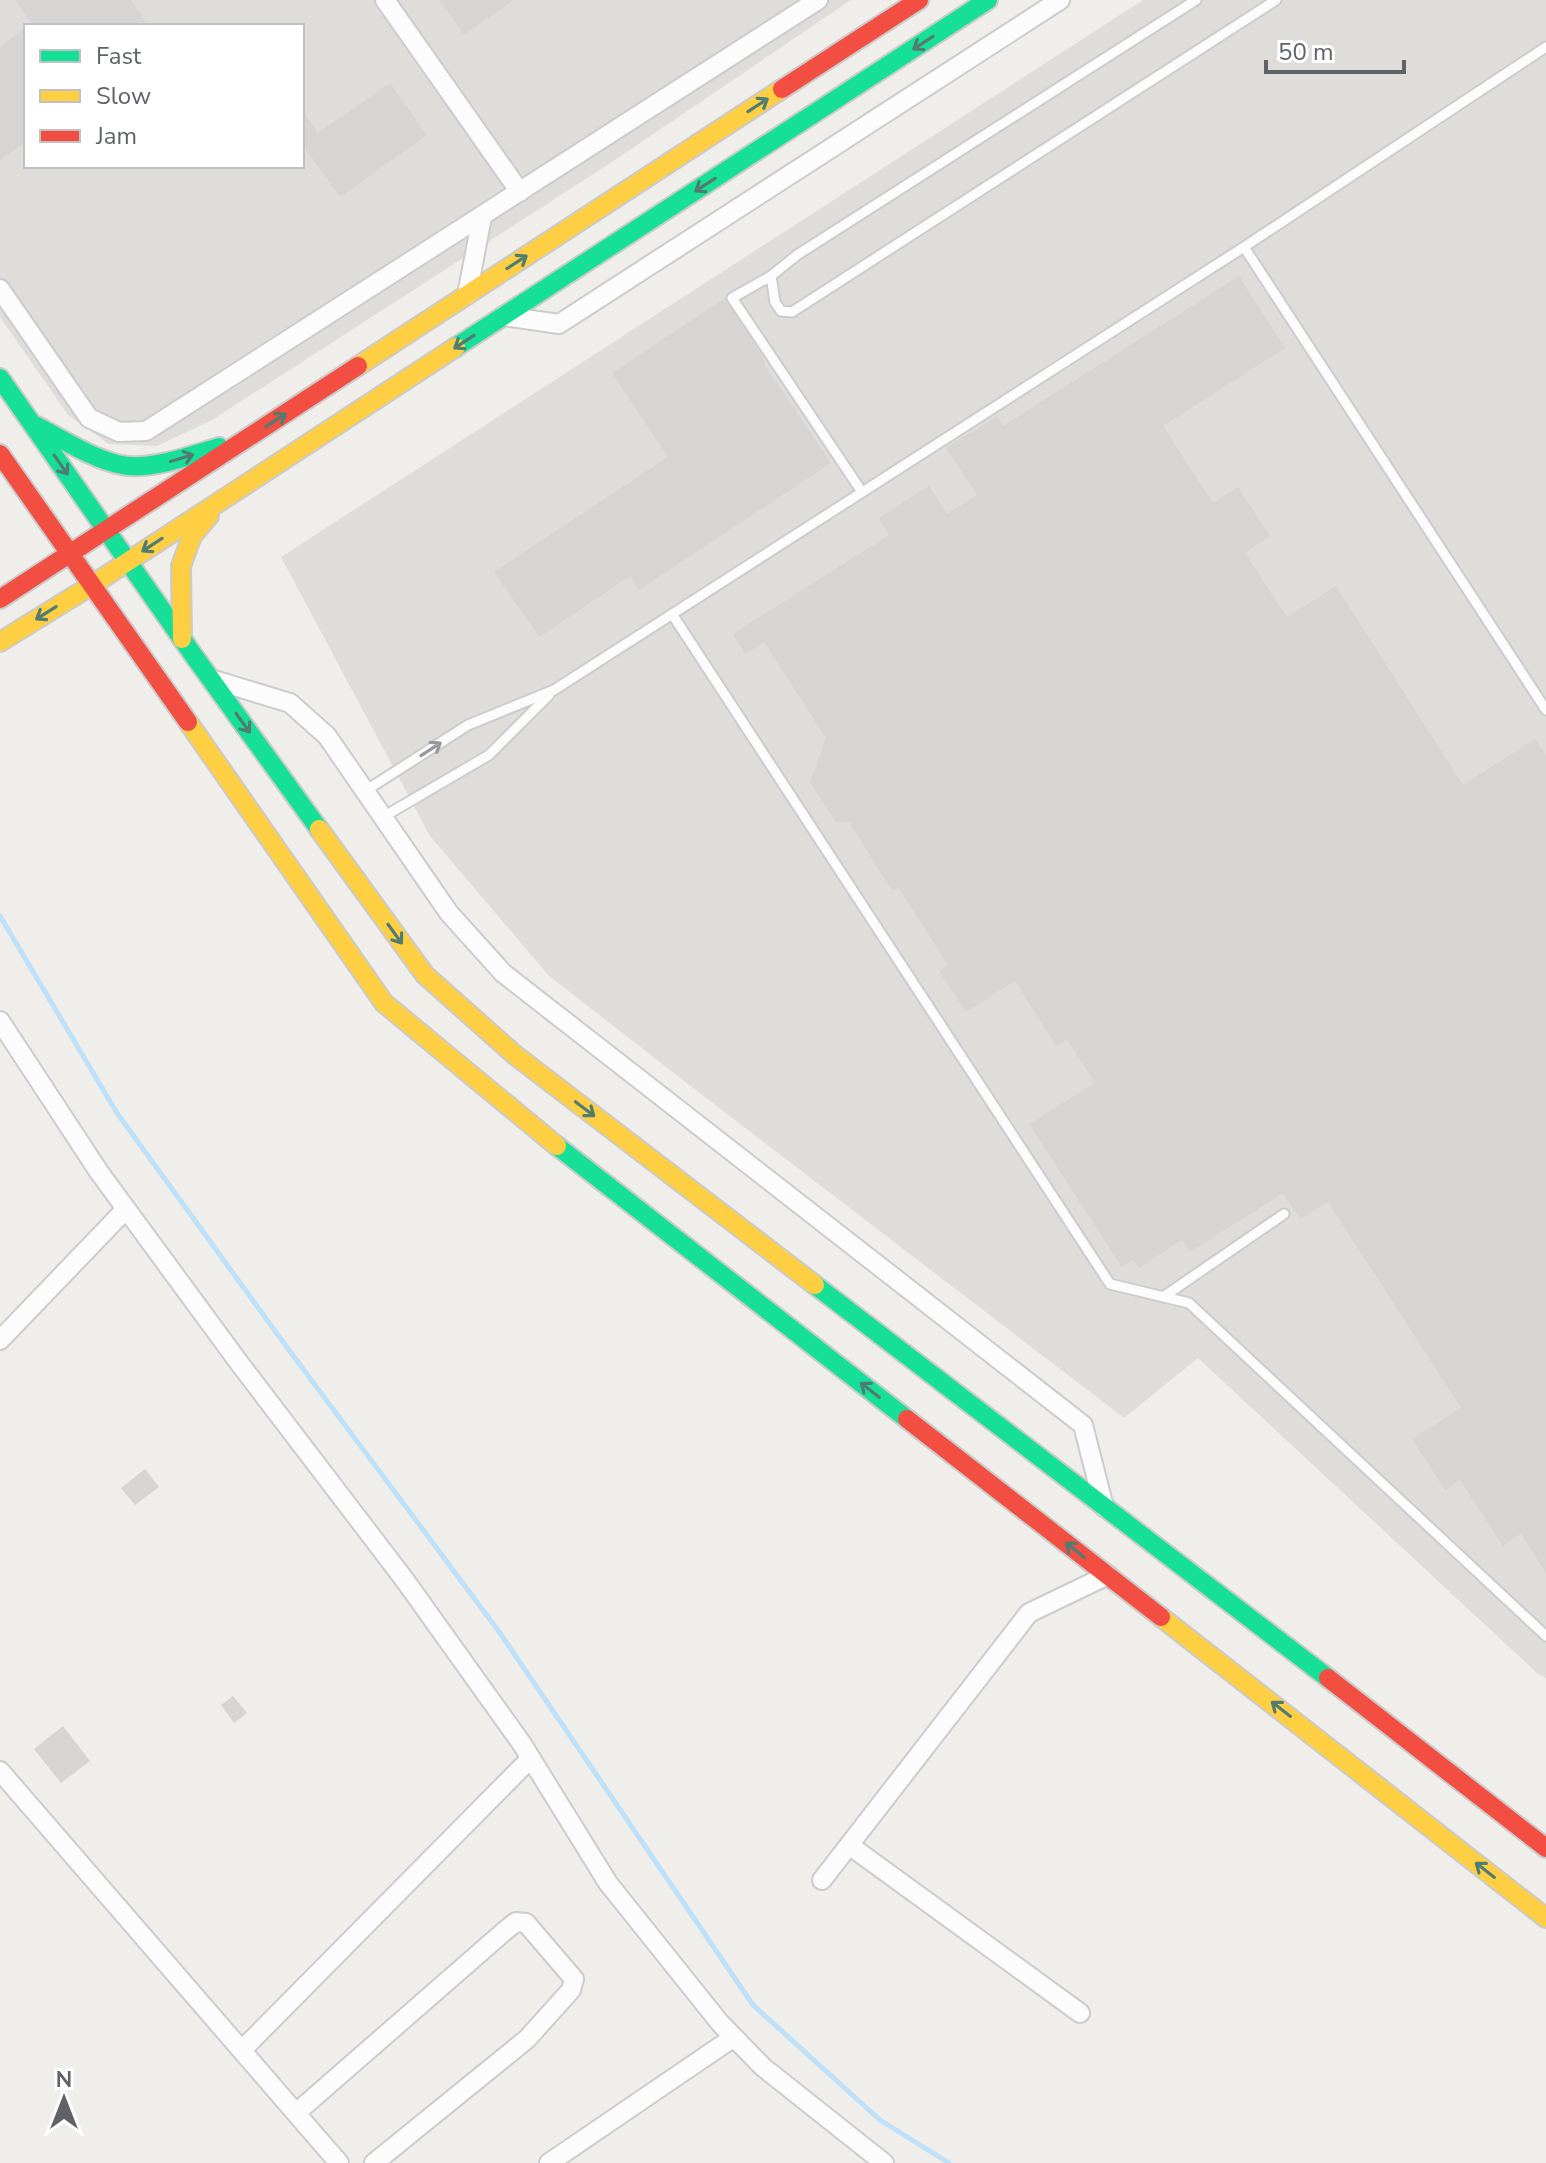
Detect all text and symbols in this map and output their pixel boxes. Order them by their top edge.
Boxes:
legend [24,24,304,168]
scale bar [1266,24,1404,74]
one-way arrow [912,35,935,51]
text: 50 m [1278,36,1334,68]
text: Fast [96,40,142,72]
text: Slow [96,80,151,112]
one-way arrow [746,96,769,112]
text: Jam [95,120,137,152]
one-way arrow [695,176,717,193]
one-way arrow [505,254,528,270]
one-way arrow [453,334,476,350]
one-way arrow [264,411,287,427]
one-way arrow [168,450,194,465]
one-way arrow [53,454,69,476]
one-way arrow [142,537,164,553]
one-way arrow [35,606,58,622]
one-way arrow [235,712,251,734]
one-way arrow [419,740,441,757]
one-way arrow [387,923,404,945]
one-way arrow [574,1101,596,1118]
one-way arrow [860,1381,881,1398]
one-way arrow [1065,1541,1086,1558]
one-way arrow [1270,1701,1292,1718]
one-way arrow [1475,1861,1496,1879]
north arrow [24,2059,104,2139]
text: N [56,2065,72,2095]

